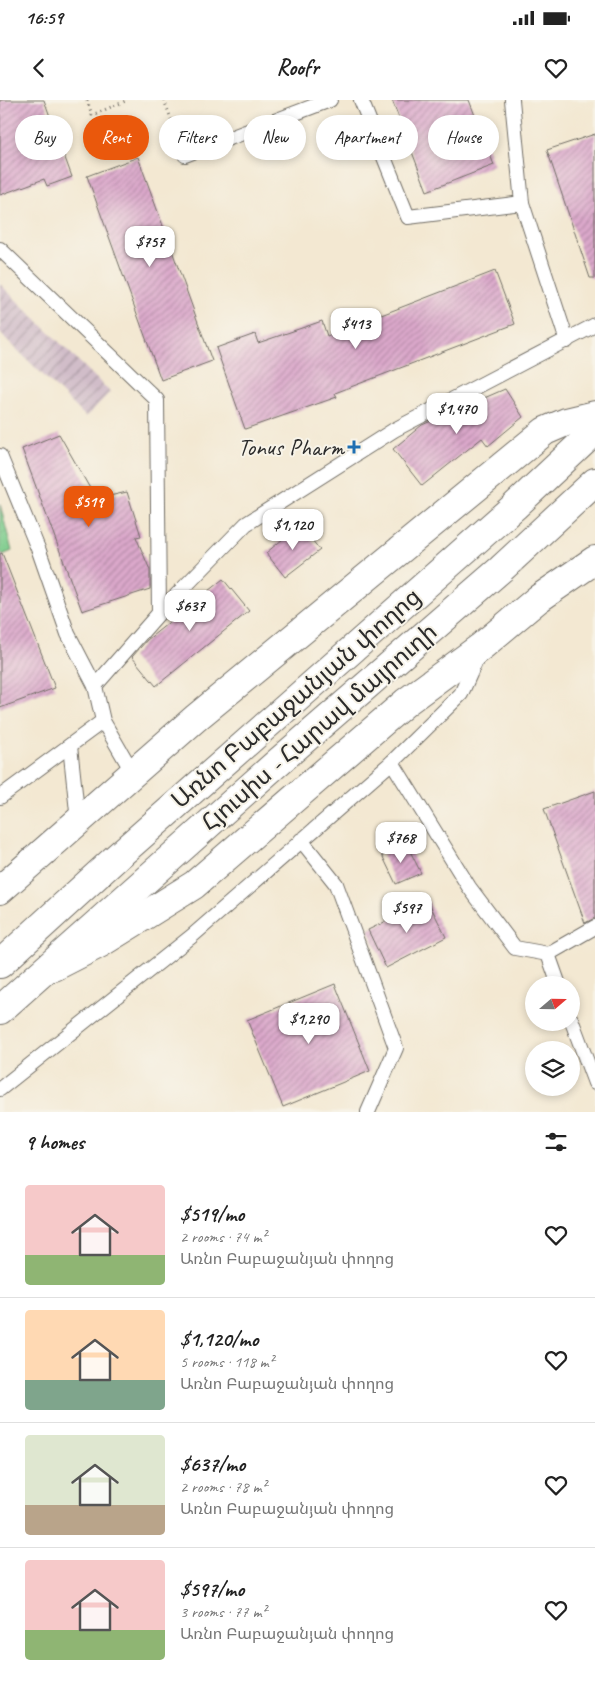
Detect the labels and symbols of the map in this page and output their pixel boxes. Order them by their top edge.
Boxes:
pin: $757 [120,226,180,268]
pin: $413 [326,308,386,350]
pin: $1,470 [416,392,498,435]
place label: Tonus Pharm [238,432,345,462]
marker: Tonus Pharm [348,441,360,453]
pin: $519 [59,486,119,528]
pin: $1,120 [252,508,334,551]
street label: Առնո Բաբաջանյան փողոց [165,581,427,815]
pin: $637 [160,590,220,632]
street label: Հյուսիս - Հարավ մայրուղի [195,616,443,838]
pin: $768 [371,822,431,864]
pin: $597 [377,892,437,934]
north arrow [525,976,580,1031]
pin: $1,290 [268,1002,350,1045]

